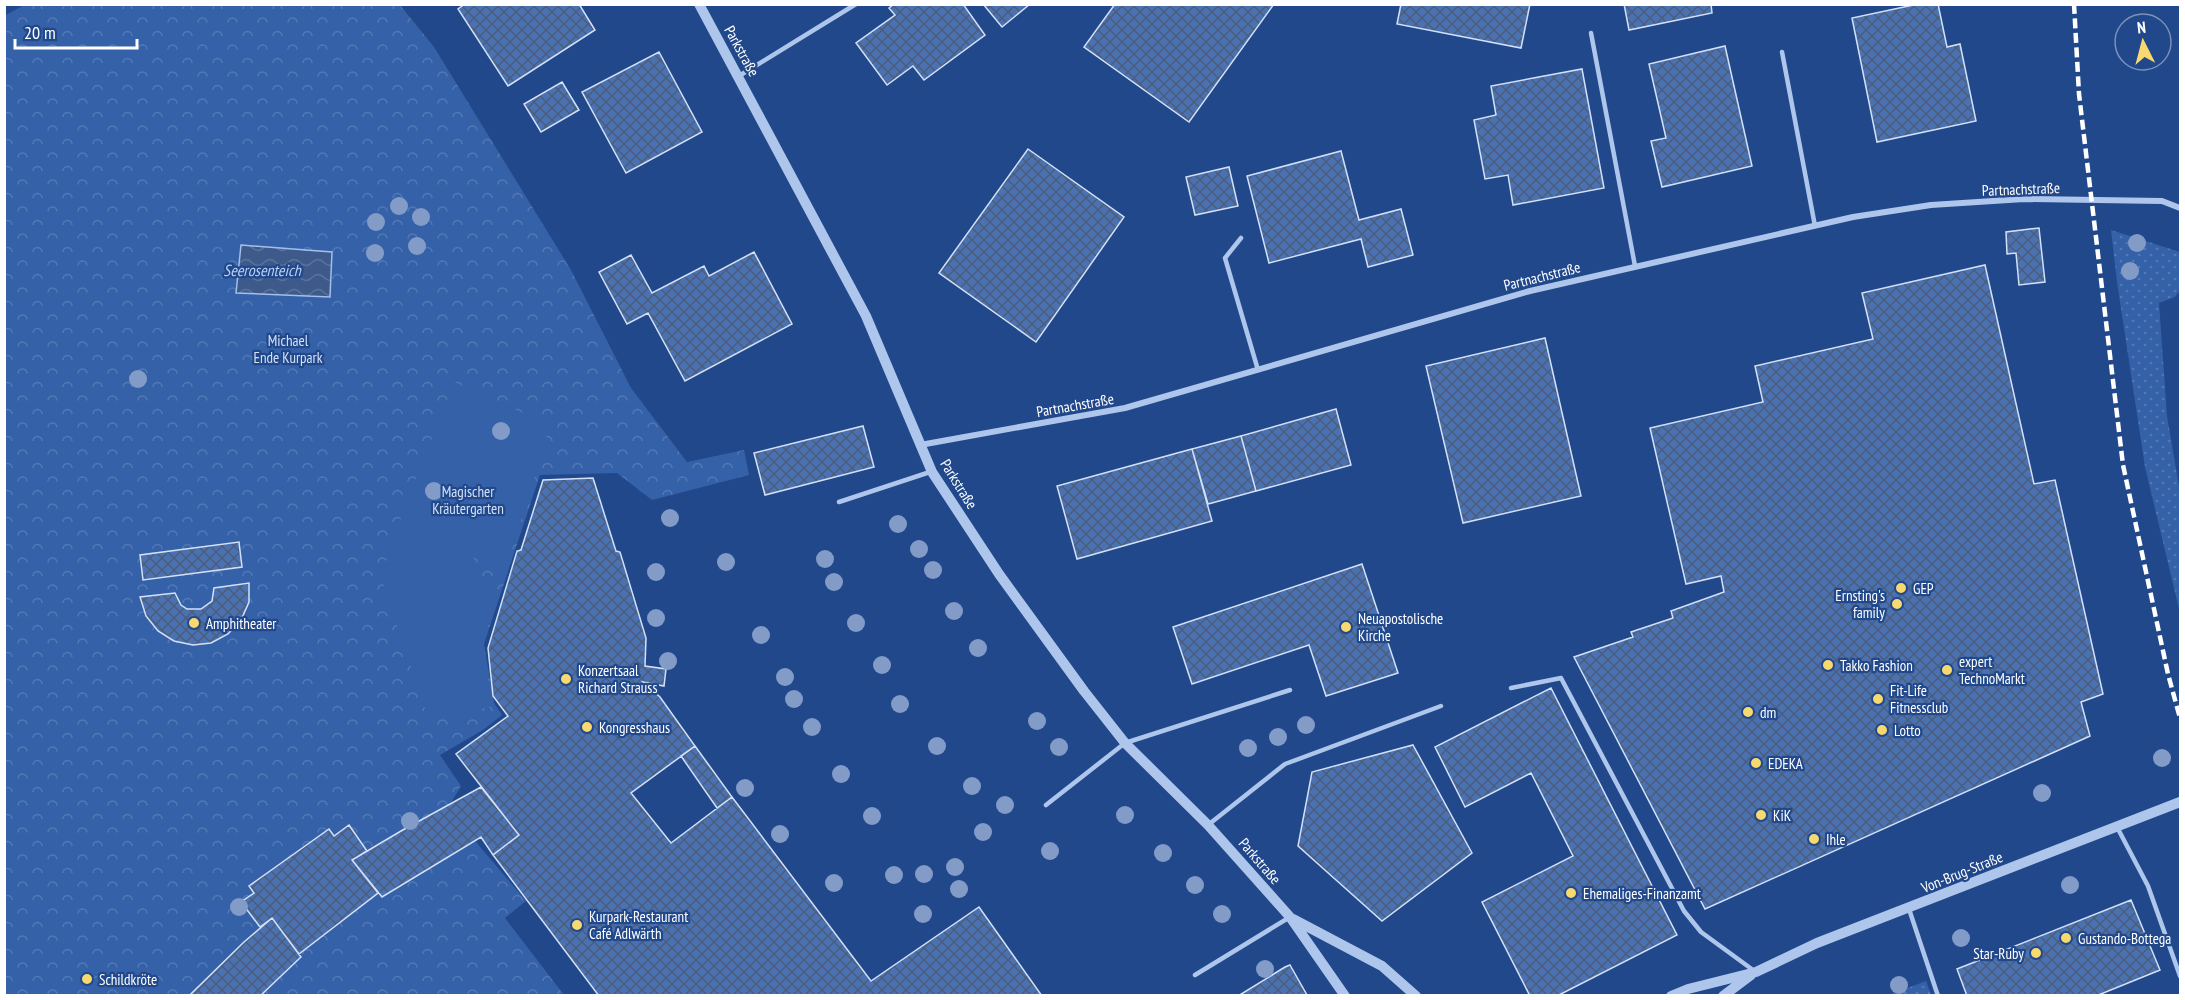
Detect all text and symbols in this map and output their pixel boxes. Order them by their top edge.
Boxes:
scale bar [15,12,136,50]
north arrow [2113,12,2173,72]
text: N [2136,17,2147,37]
text: 20 m [24,21,56,44]
street label: Parkstraße [720,22,764,80]
street label: Partnachstraße [1982,178,2060,200]
street label: Partnachstraße [1502,257,1582,295]
water label: Seerosenteich [223,260,302,280]
park label: Michael Ende Kurpark [253,331,323,367]
street label: Partnachstraße [1035,389,1115,421]
street label: Parkstraße [936,456,982,512]
park label: Magischer Kräutergarten [432,482,504,518]
place label: GEP [1913,579,1934,598]
marker: GEP [1894,581,1908,595]
place label: Ernsting's family [1835,586,1885,622]
marker: Ernsting's family [1890,597,1904,611]
place label: Neuapostolische Kirche [1358,609,1443,645]
place label: Amphitheater [206,614,277,633]
marker: Amphitheater [187,616,201,630]
marker: Neuapostolische Kirche [1339,620,1353,634]
place label: expert TechnoMarkt [1959,652,2025,688]
place label: Takko Fashion [1840,656,1913,675]
marker: Takko Fashion [1821,658,1835,672]
place label: Konzertsaal Richard Strauss [578,661,658,697]
marker: expert TechnoMarkt [1940,663,1954,677]
marker: Konzertsaal Richard Strauss [559,672,573,686]
place label: Fit-Life Fitnessclub [1890,681,1948,717]
marker: Fit-Life Fitnessclub [1871,692,1885,706]
place label: dm [1760,703,1776,722]
marker: dm [1741,705,1755,719]
place label: Kongresshaus [599,718,670,737]
marker: Kongresshaus [580,720,594,734]
place label: Lotto [1894,721,1921,740]
marker: Lotto [1875,723,1889,737]
place label: EDEKA [1768,754,1804,773]
marker: EDEKA [1749,756,1763,770]
place label: KiK [1773,806,1792,825]
marker: KiK [1754,808,1768,822]
place label: Ihle [1826,830,1846,849]
marker: Ihle [1807,832,1821,846]
street label: Parkstraße [1235,834,1285,888]
street label: Von-Brug-Straße [1917,847,2006,897]
place label: Ehemaliges-Finanzamt [1583,884,1701,903]
marker: Ehemaliges-Finanzamt [1564,886,1578,900]
place label: Kurpark-Restaurant Café Adlwärth [589,907,688,943]
marker: Kurpark-Restaurant Café Adlwärth [570,918,584,932]
place label: Gustando-Bottega [2078,929,2171,948]
marker: Gustando-Bottega [2059,931,2073,945]
place label: Star-Ruby [1973,944,2024,963]
marker: Star-Ruby [2029,946,2043,960]
place label: Schildkröte [99,970,157,989]
marker: Schildkröte [80,972,94,986]

